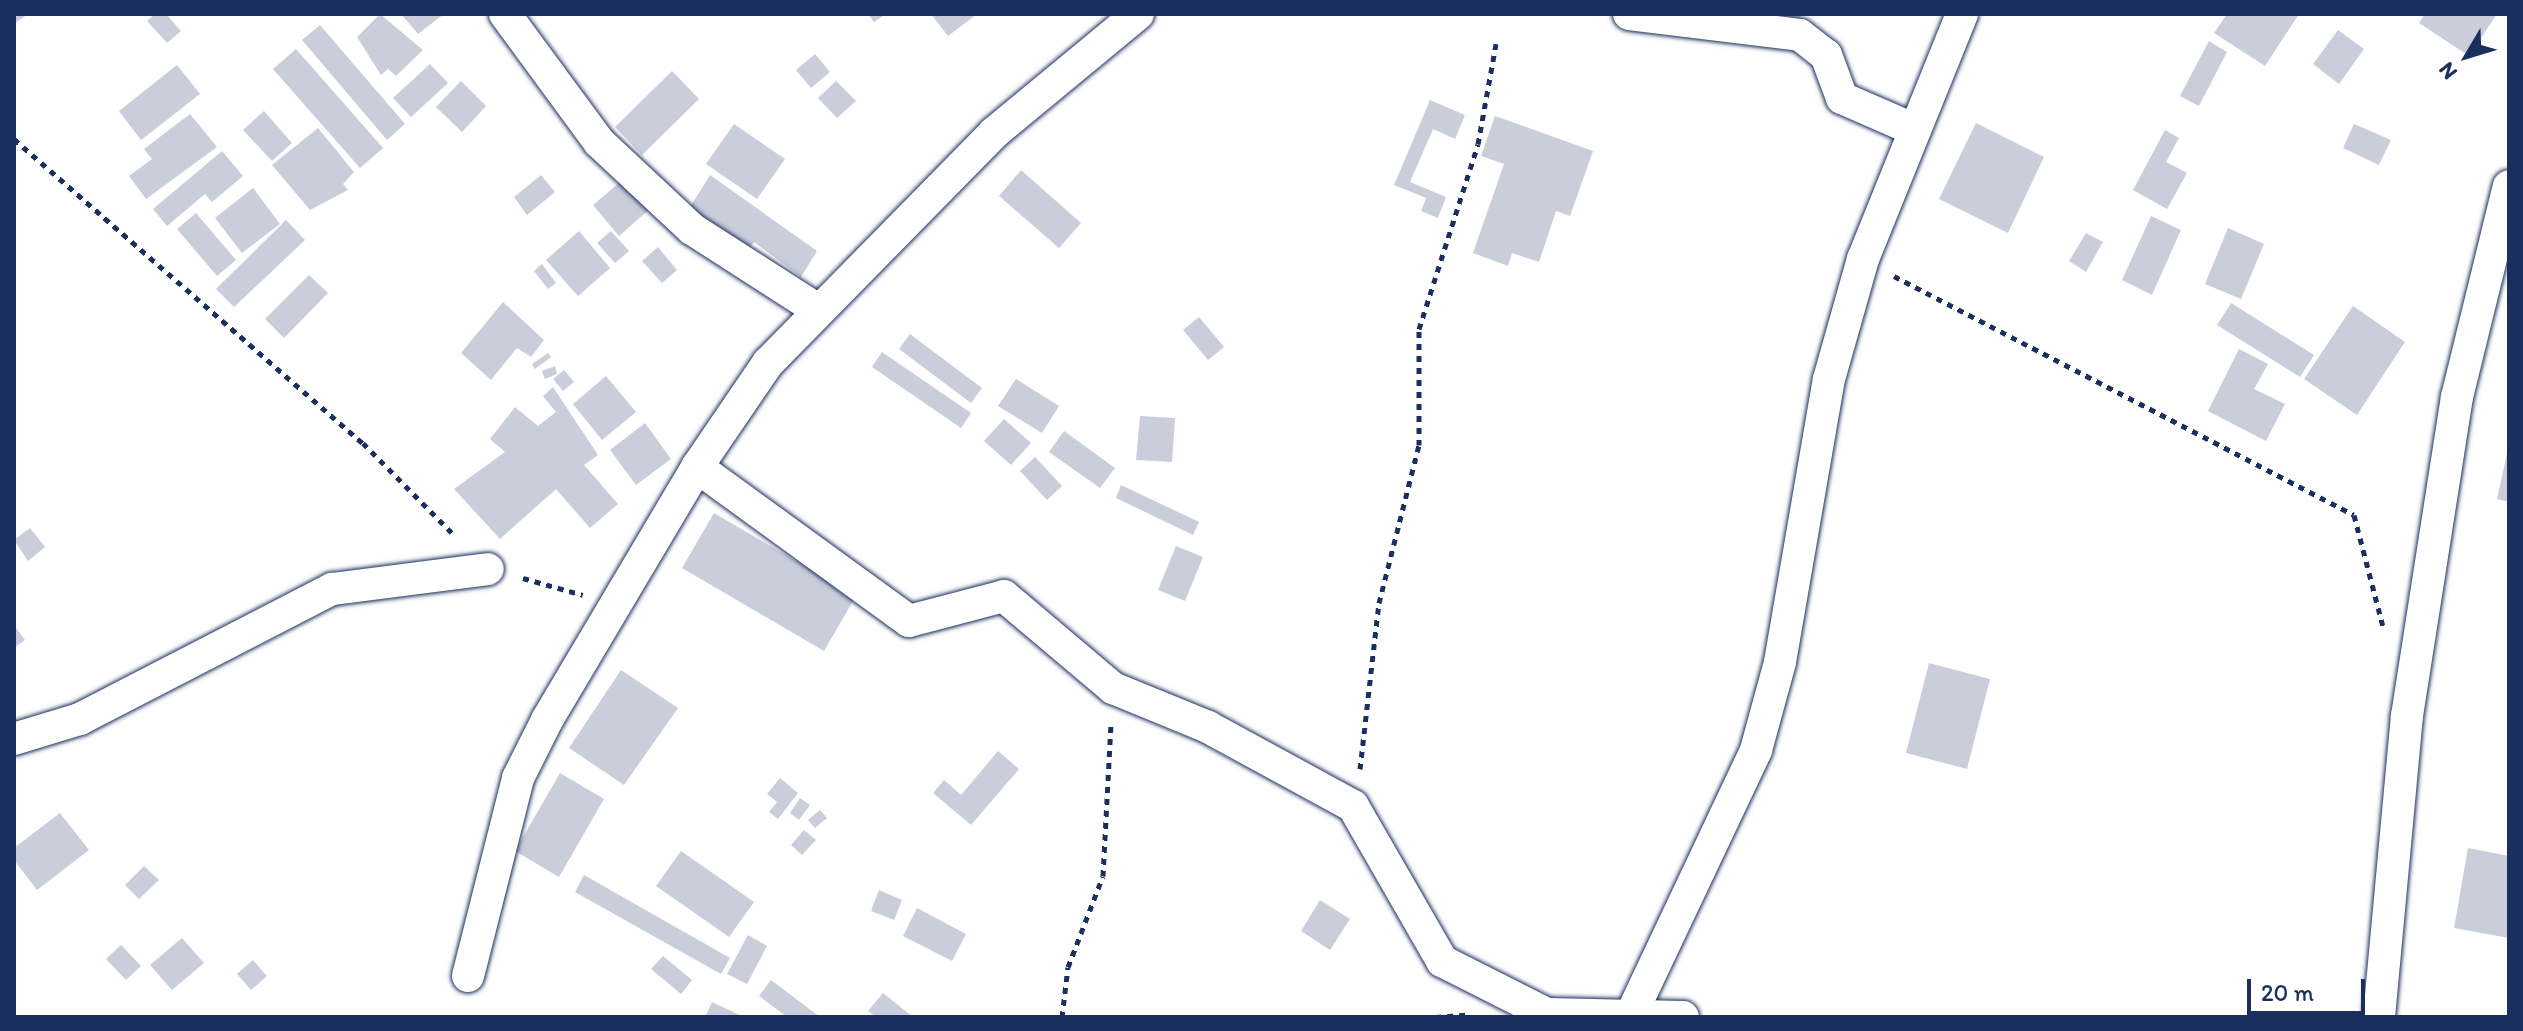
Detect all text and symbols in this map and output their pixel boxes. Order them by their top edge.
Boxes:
north arrow [2427,16,2507,96]
text: N [2432,57,2463,85]
scale bar [2251,963,2369,1013]
text: 20 m [2261,978,2314,1007]

